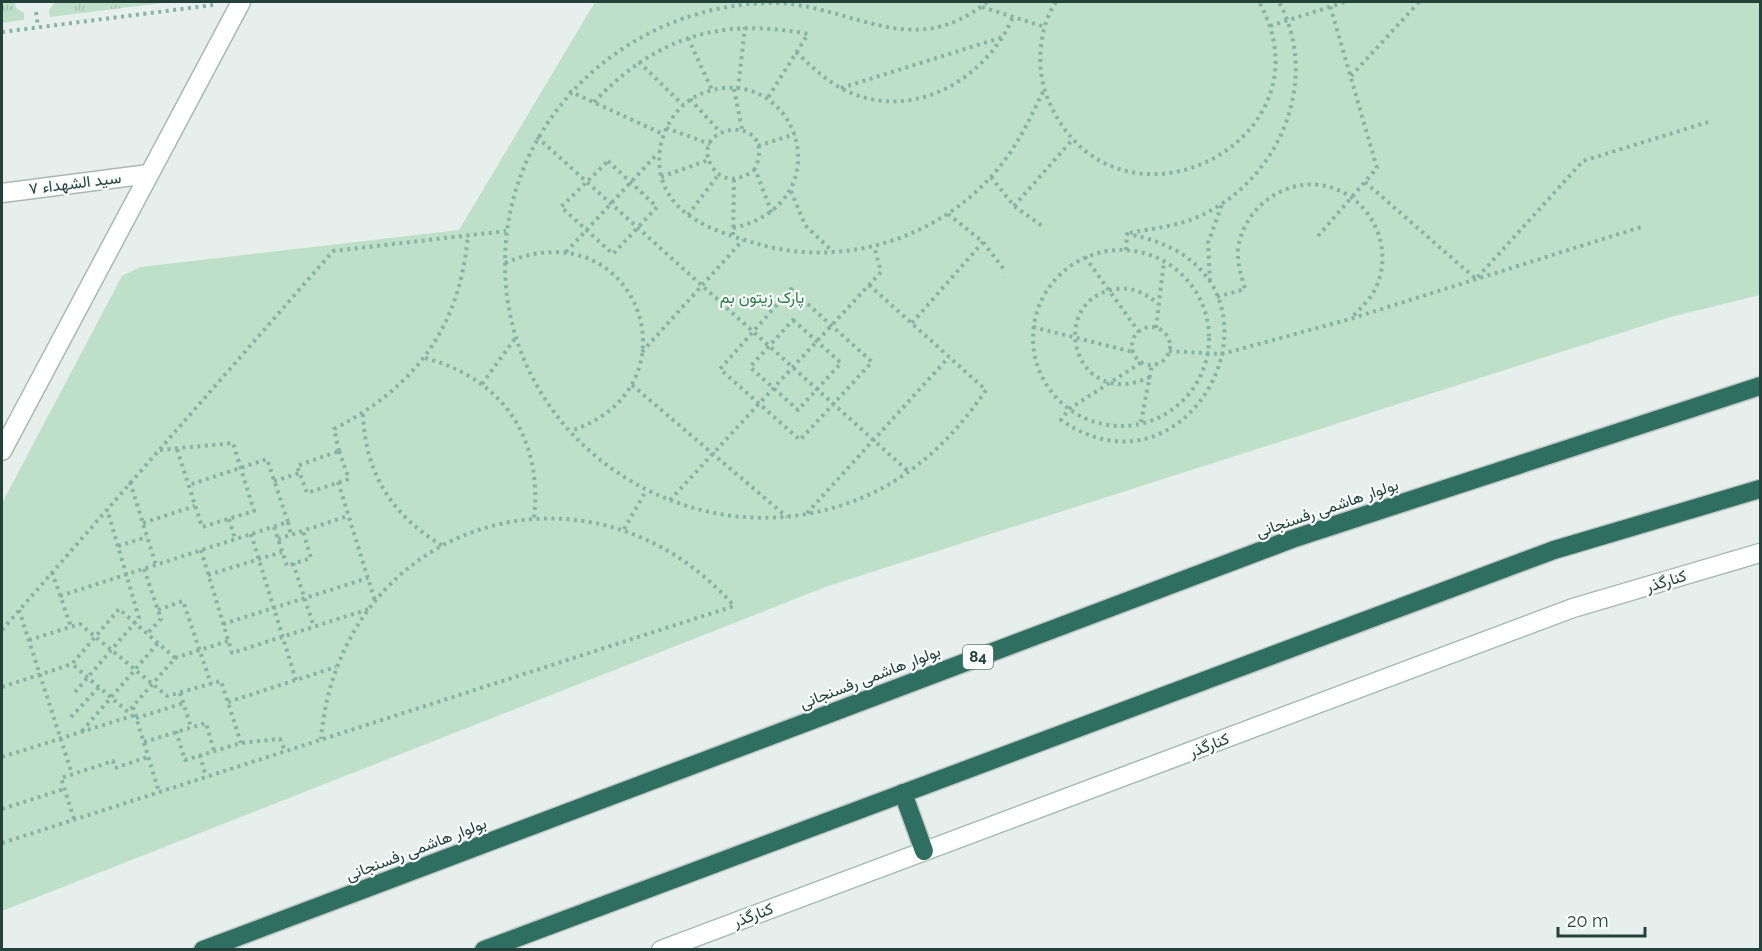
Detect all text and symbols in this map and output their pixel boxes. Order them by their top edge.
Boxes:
street label: سید الشهداء ۷ [28,168,122,199]
park label: پارک زیتون بم [720,288,804,309]
street label: بولوار هاشمی رفسنجانی [1253,475,1401,542]
street label: کنارگذر [1642,566,1689,597]
street label: بولوار هاشمی رفسنجانی [797,641,943,714]
road number: 84 [963,645,993,669]
street label: کنارگذر [1185,729,1232,763]
street label: بولوار هاشمی رفسنجانی [343,813,489,886]
street label: کنارگذر [729,899,776,933]
scale bar [1558,900,1645,938]
text: 20 m [1567,910,1609,931]

